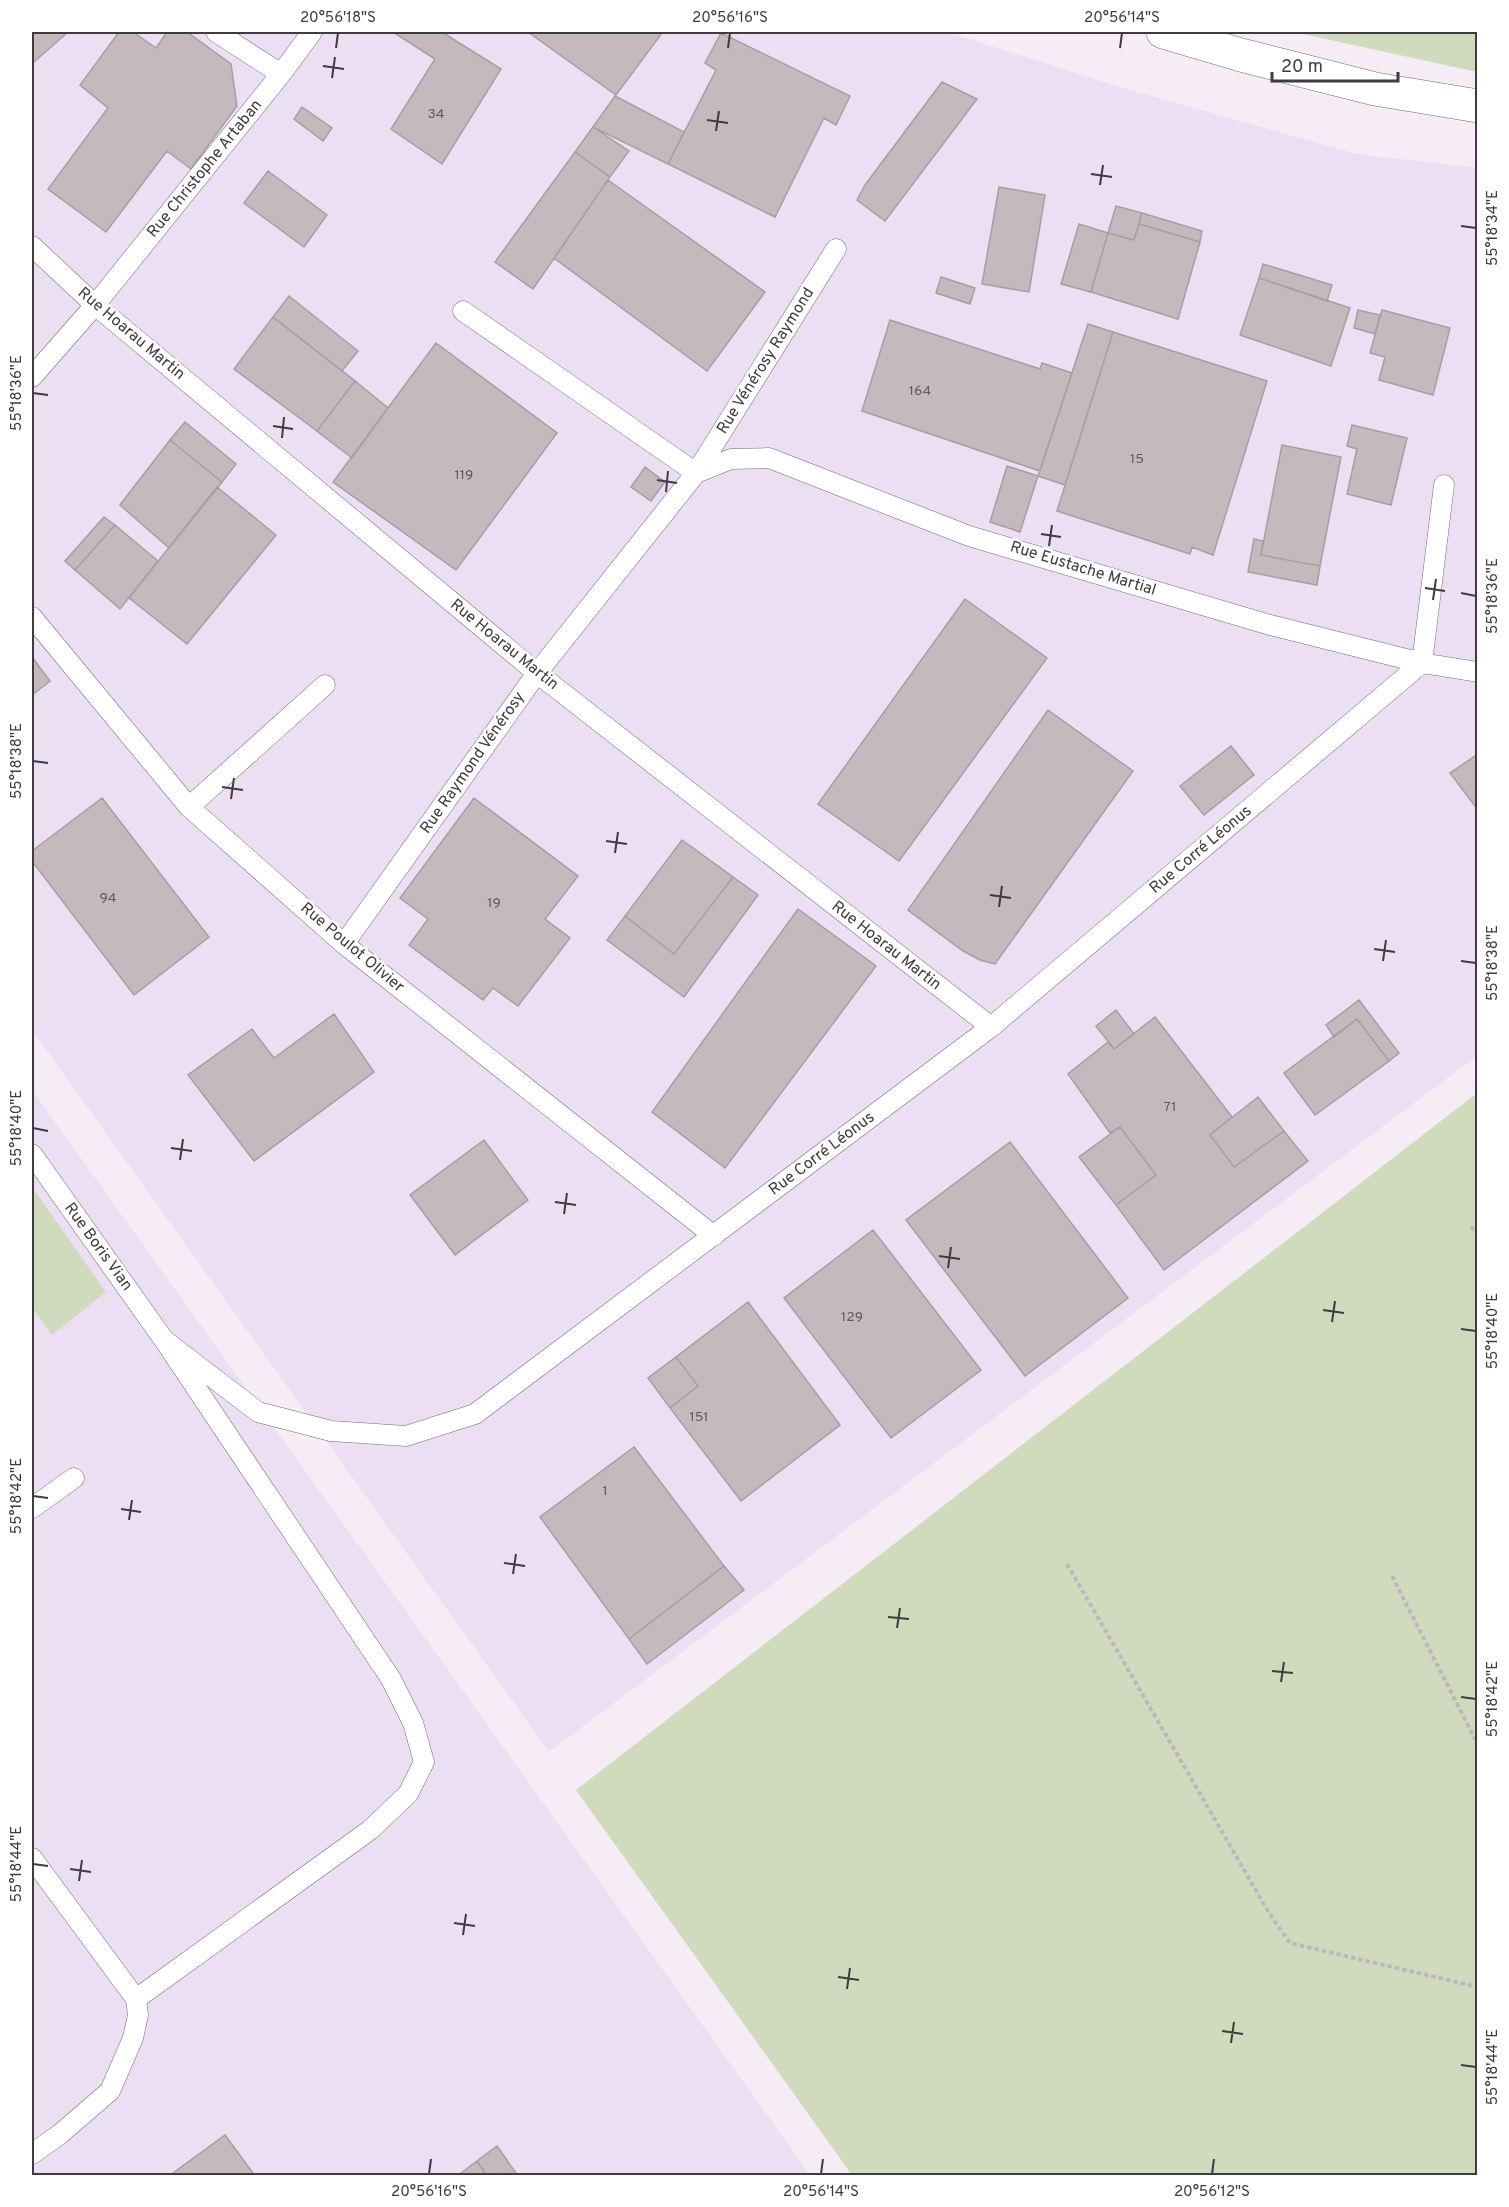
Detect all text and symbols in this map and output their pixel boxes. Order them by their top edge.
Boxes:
text: 20°56'18"S [300,9,376,28]
text: 20°56'16"S [692,9,768,28]
text: 20°56'14"S [1084,9,1160,28]
scale bar [1272,45,1398,83]
text: 20 m [1281,56,1323,79]
street label: Rue Christophe Artaban [143,96,267,242]
house number: 34 [427,106,445,123]
text: 55°18'34"E [1484,190,1503,266]
street label: Rue Hoarau Martin [73,283,189,385]
street label: Rue Vénérosy Raymond [713,284,819,438]
text: 55°18'36"E [8,355,27,431]
house number: 164 [909,383,931,400]
house number: 15 [1130,451,1144,468]
house number: 119 [455,467,473,484]
street label: Rue Eustache Martial [1008,537,1158,601]
text: 55°18'36"E [1484,558,1503,634]
street label: Rue Hoarau Martin [446,595,562,695]
street label: Rue Raymond Vénérosy [416,688,530,838]
text: 55°18'38"E [8,723,27,799]
street label: Rue Corré Léonus [1146,801,1256,899]
house number: 94 [99,890,117,907]
house number: 19 [487,895,501,912]
street label: Rue Hoarau Martin [827,897,945,995]
street label: Rue Poulot Olivier [296,899,408,997]
text: 55°18'38"E [1484,925,1503,1001]
text: 55°18'40"E [8,1090,27,1166]
house number: 71 [1164,1099,1176,1116]
street label: Rue Corré Léonus [765,1108,879,1200]
street label: Rue Boris Vian [59,1199,137,1295]
text: 55°18'40"E [1484,1293,1503,1369]
house number: 129 [841,1309,863,1326]
house number: 151 [689,1409,709,1426]
text: 55°18'42"E [8,1458,27,1534]
house number: 1 [602,1483,608,1500]
text: 55°18'42"E [1484,1661,1503,1737]
text: 55°18'44"E [8,1826,27,1902]
text: 55°18'44"E [1484,2029,1503,2105]
text: 20°56'16"S [391,2183,467,2202]
text: 20°56'14"S [783,2183,859,2202]
text: 20°56'12"S [1174,2183,1250,2202]

